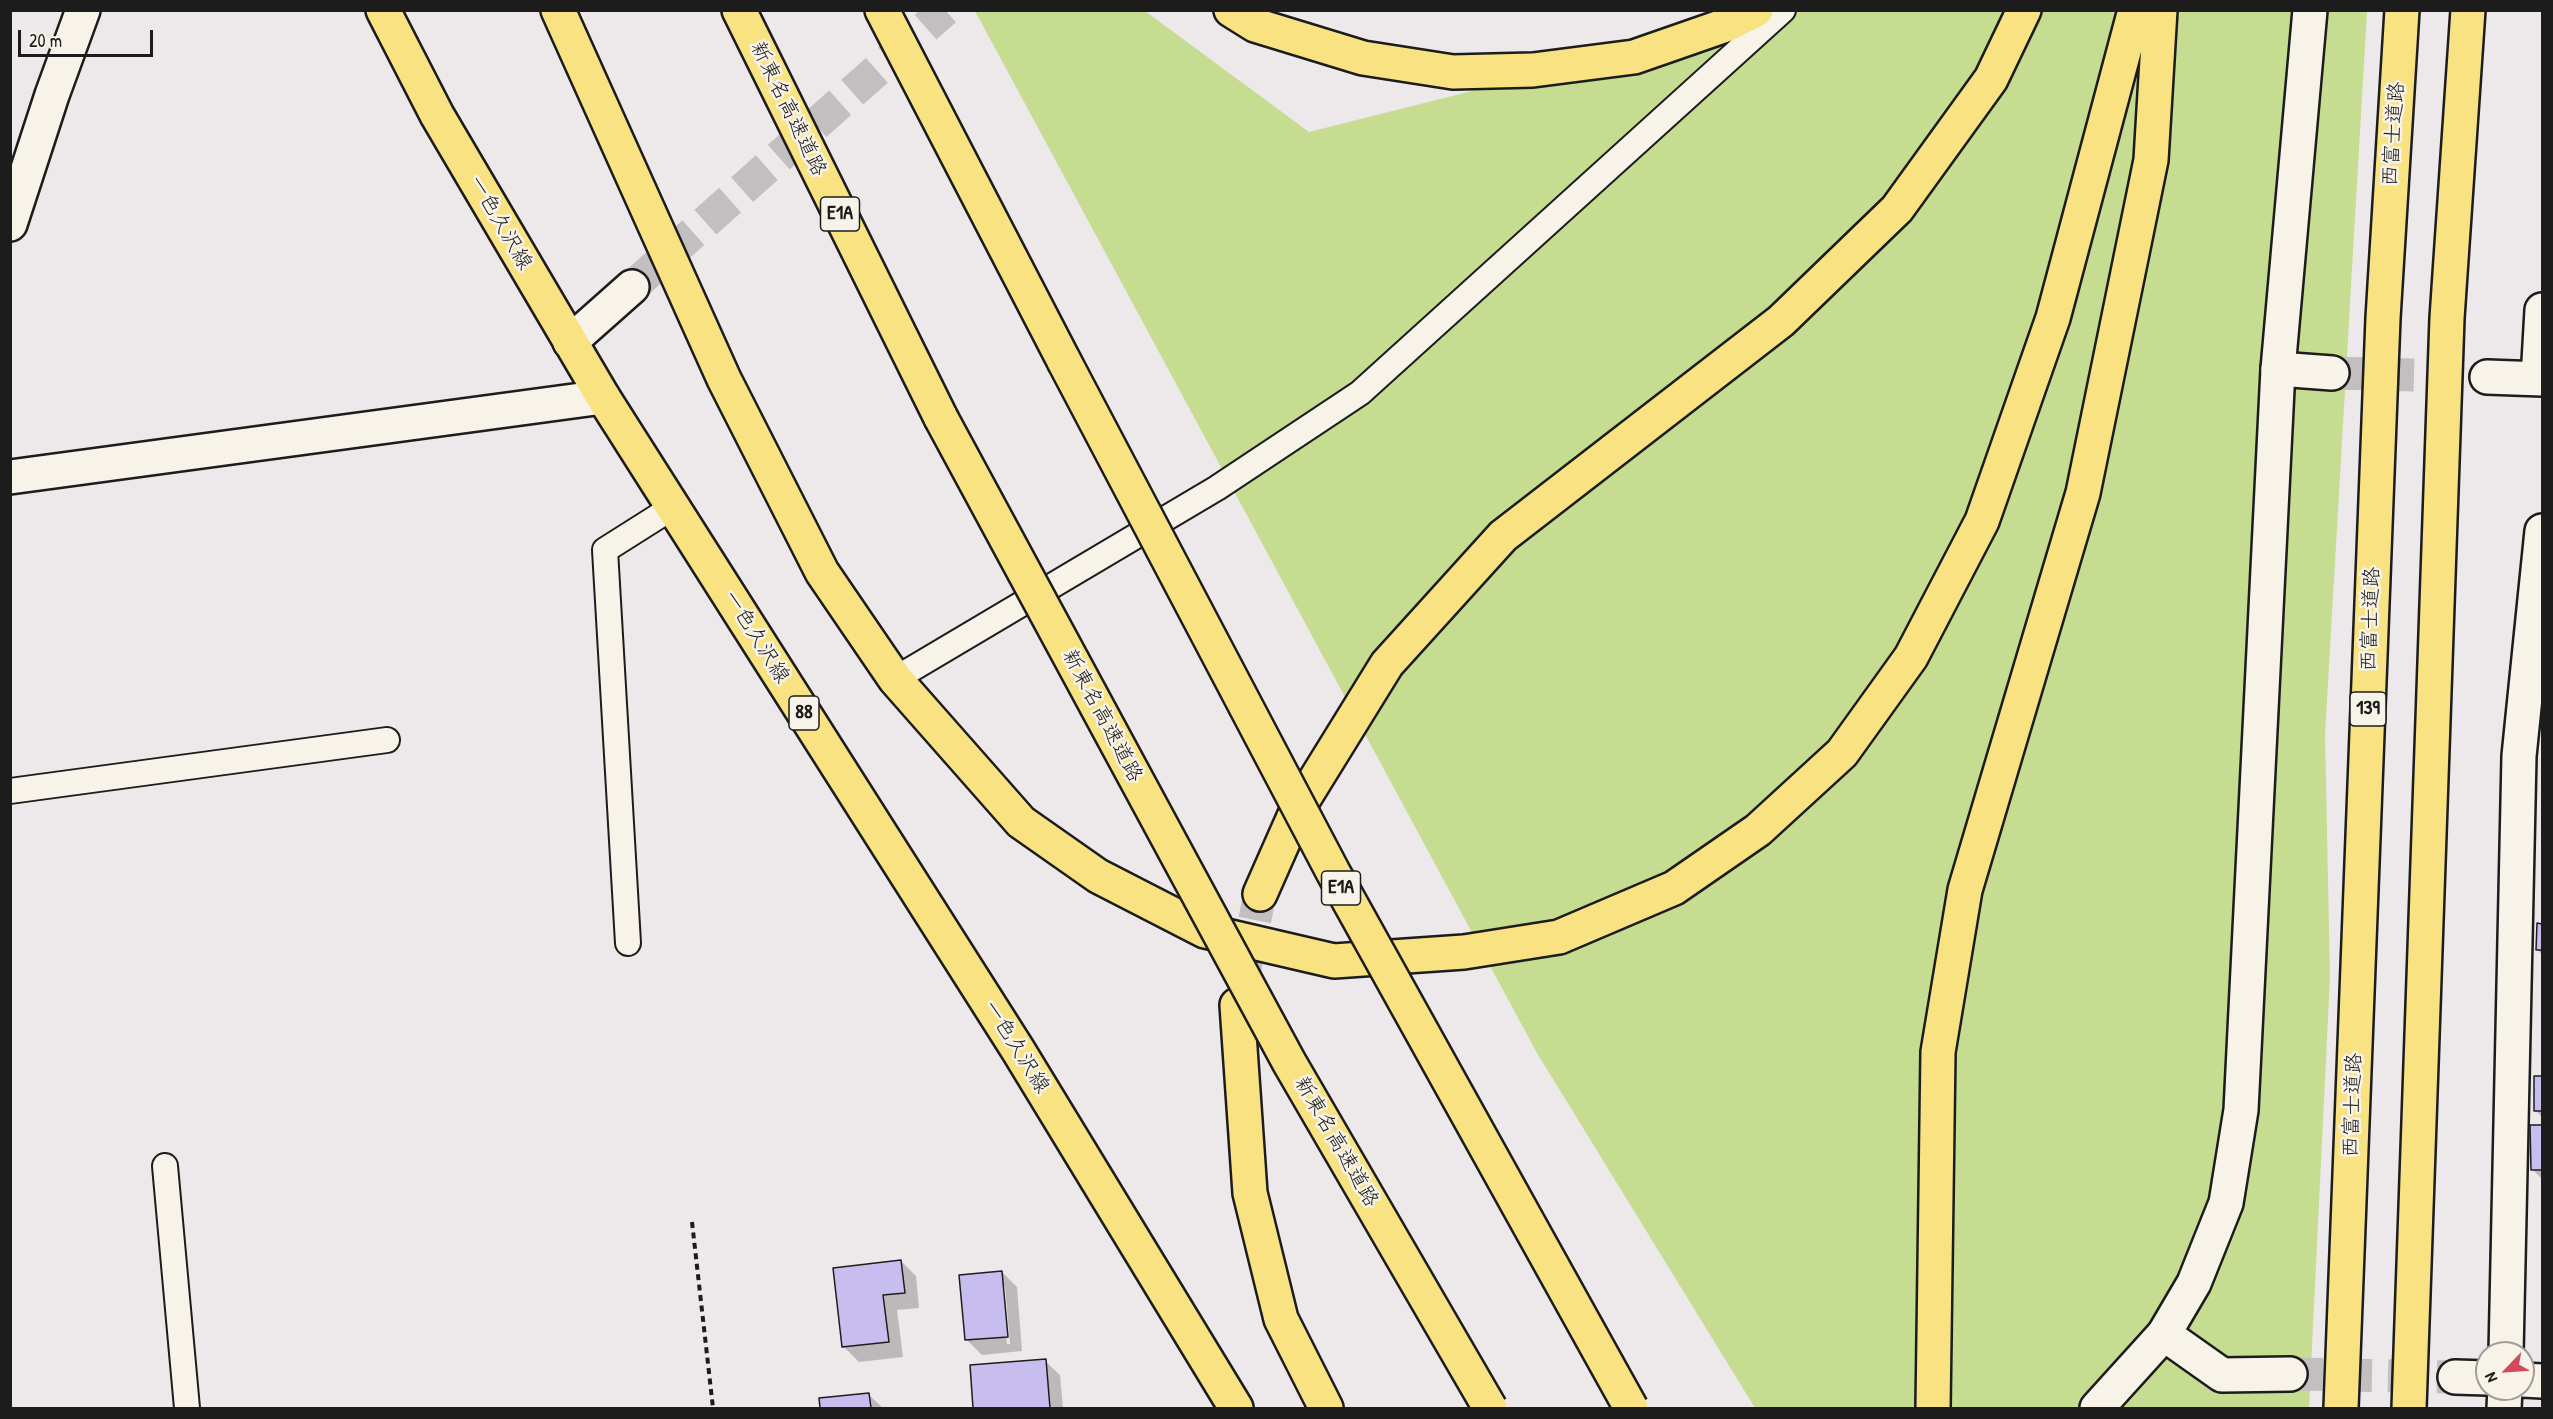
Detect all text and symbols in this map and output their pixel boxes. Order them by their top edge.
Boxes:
scale bar [21,18,156,56]
text: 20 m [29,28,62,53]
street label: 新東名高速道路 [744,37,832,181]
street label: 西富士道路 [2378,81,2410,187]
street label: 一色久沢線 [463,171,537,275]
road number: E1A [820,197,860,231]
street label: 西富士道路 [2357,566,2385,672]
street label: 一色久沢線 [717,586,795,688]
street label: 新東名高速道路 [1056,645,1148,787]
road number: 139 [2350,692,2386,726]
road number: 88 [789,696,819,730]
road number: E1A [1322,871,1360,905]
street label: 一色久沢線 [977,996,1055,1098]
street label: 西富士道路 [2339,1052,2367,1158]
street label: 新東名高速道路 [1288,1072,1384,1212]
north arrow [2475,1341,2535,1401]
text: N [2479,1369,2502,1386]

